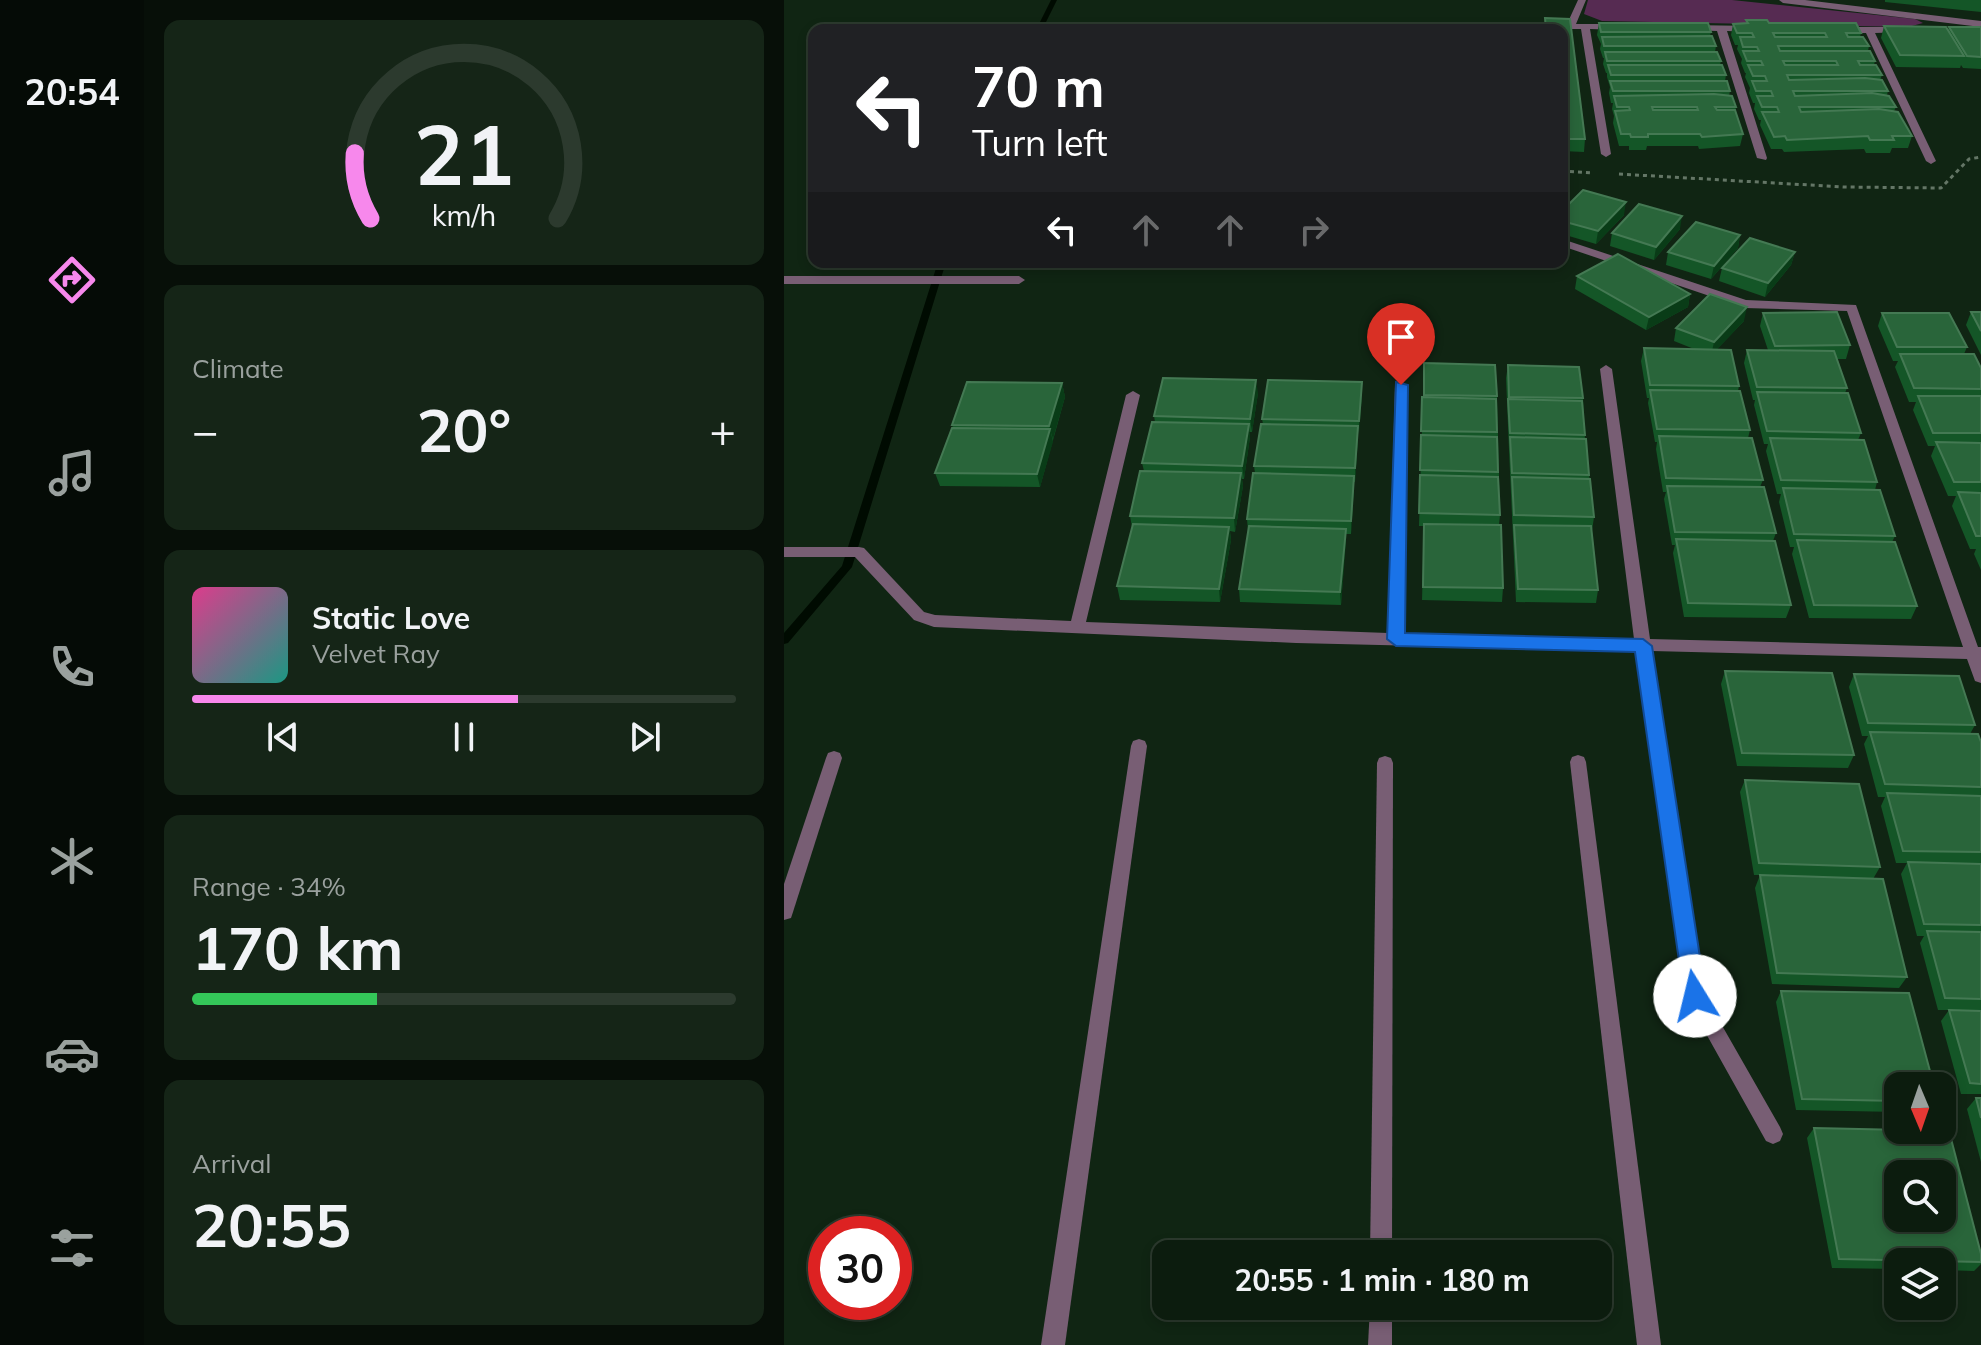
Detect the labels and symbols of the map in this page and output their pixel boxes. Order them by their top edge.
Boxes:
pin [1367,303,1435,385]
position arrow [1653,954,1737,1038]
north arrow [1884,1072,1956,1144]
speed limit sign: 30 [808,1216,912,1320]

